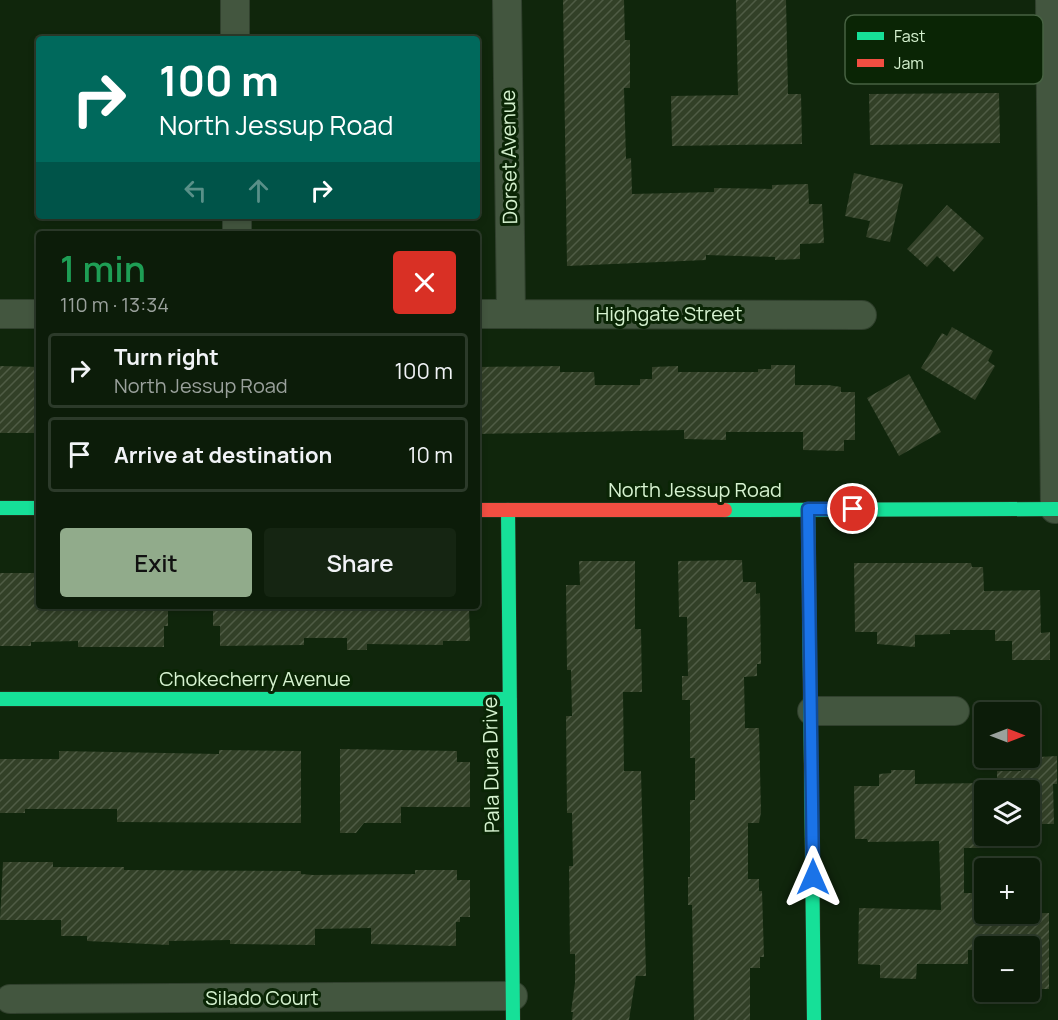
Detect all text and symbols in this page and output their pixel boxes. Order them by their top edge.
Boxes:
legend [845,15,1043,84]
text: Fast [894,25,925,47]
text: 100 m [159,51,279,109]
text: Jam [894,52,924,74]
icon: right [60,60,138,138]
street label: Dorset Avenue [494,89,523,225]
text: North Jessup Road [159,106,394,143]
icon: left [179,174,212,207]
icon: ahead [242,174,275,207]
icon: right [305,174,338,207]
text: 1 min [60,244,146,293]
button: close [393,251,456,314]
text: 110 m · 13:34 [60,291,169,318]
street label: Highgate Street [595,300,743,327]
text: Turn right [114,342,219,372]
icon: right [63,354,96,387]
text: 100 m [395,356,453,386]
text: North Jessup Road [114,372,288,399]
icon: arrive [63,438,96,471]
text: Arrive at destination [114,440,332,470]
text: 10 m [408,440,453,470]
street label: North Jessup Road [608,476,782,503]
pin [827,483,878,534]
icon: arrive [836,492,869,525]
button: Exit [60,528,252,597]
button: Share [264,528,456,597]
street label: Chokecherry Avenue [159,665,351,692]
street label: Pala Dura Drive [476,697,505,833]
north arrow [974,702,1040,768]
map controls [974,702,1040,1002]
button: layers [974,780,1040,846]
position arrow [781,845,845,909]
button: + [974,858,1040,924]
button: − [974,936,1040,1002]
street label: Silado Court [205,984,319,1011]

